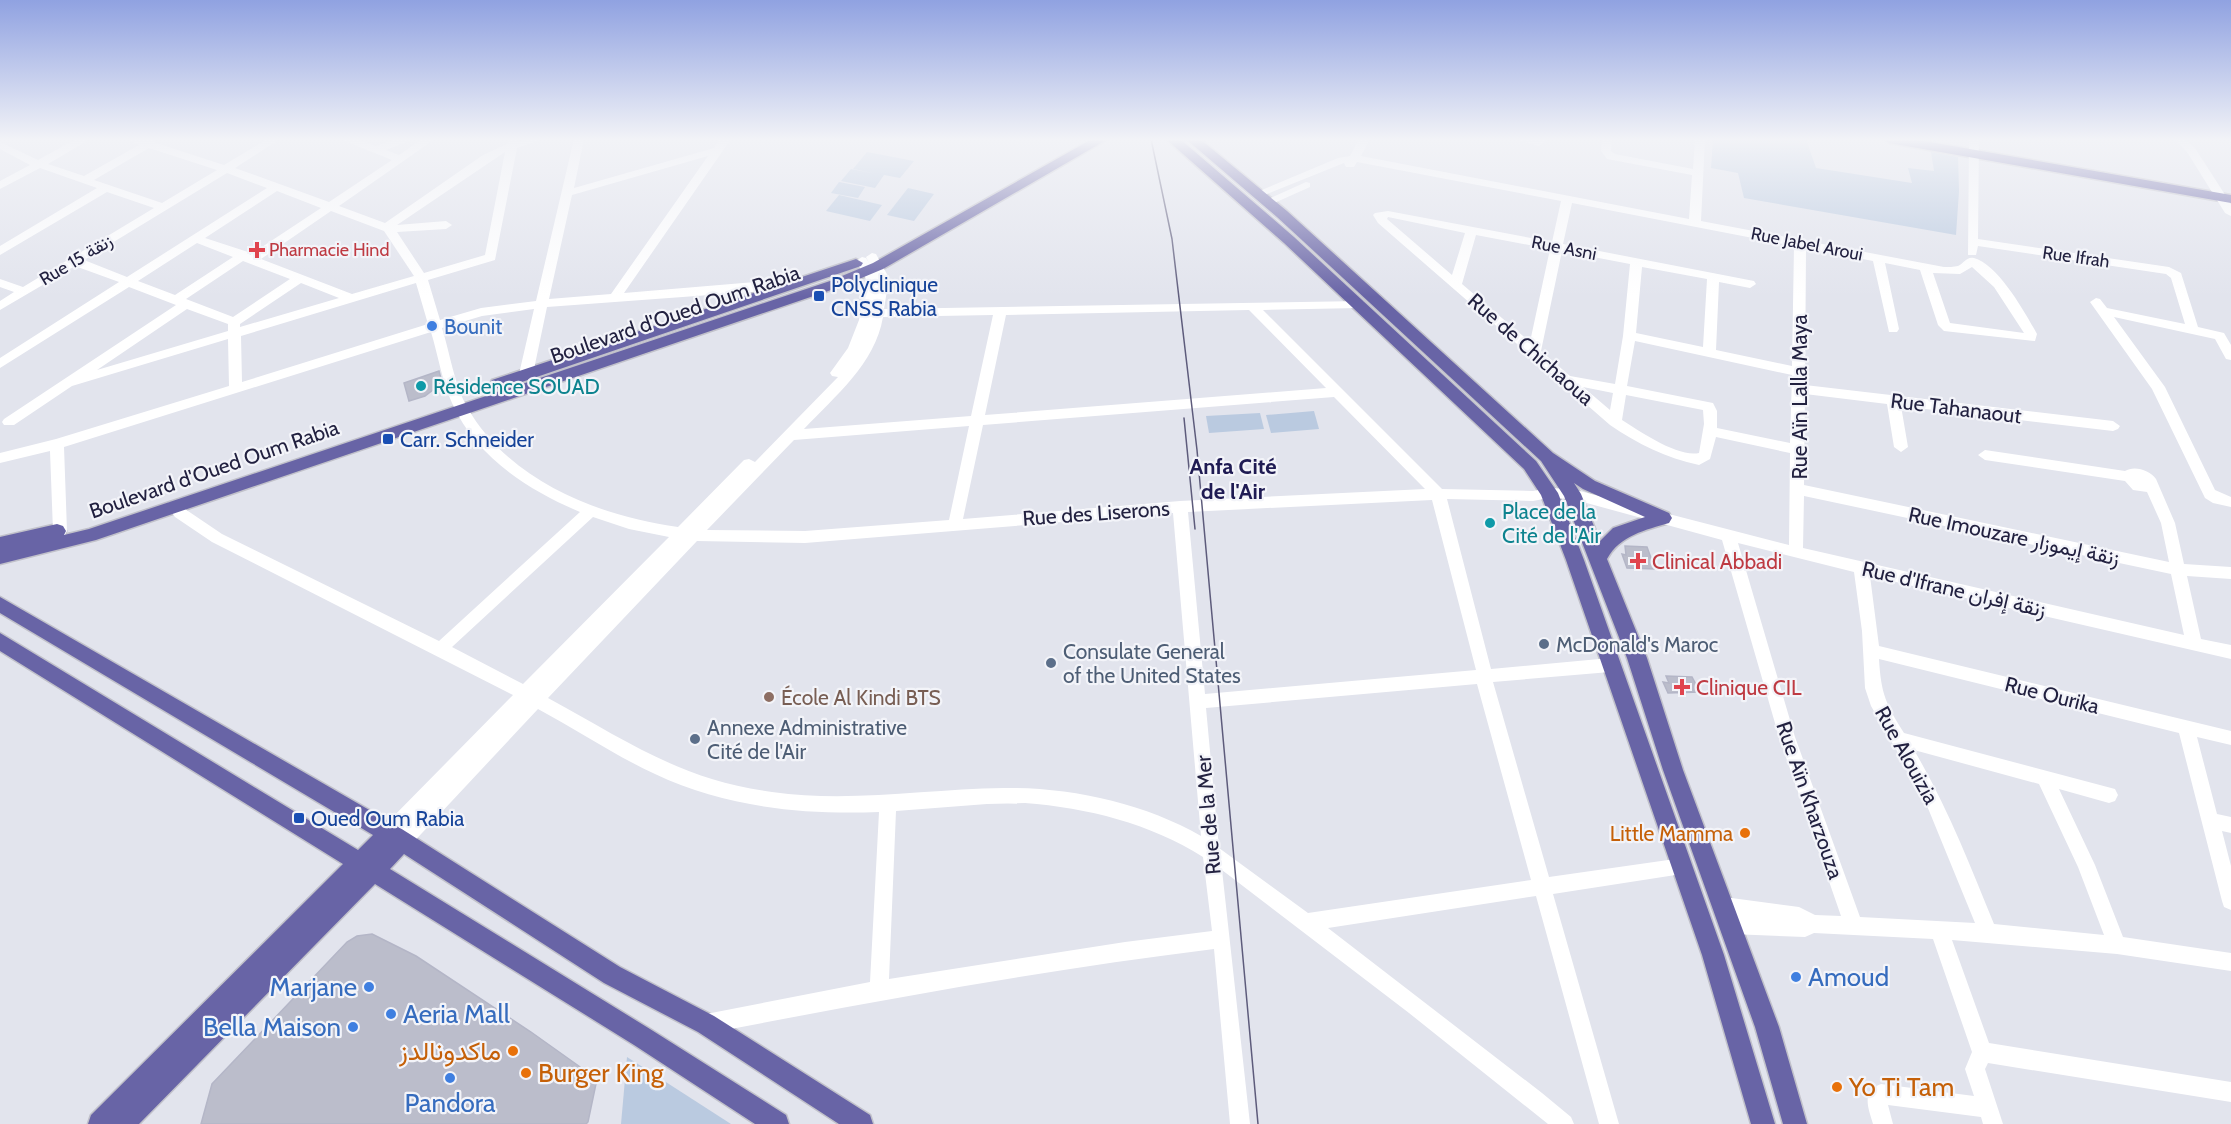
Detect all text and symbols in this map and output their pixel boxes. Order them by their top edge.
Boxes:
street label: Rue Jabel Aroui [1749,222,1865,266]
street label: Rue 15 زنقة [35,230,117,290]
street label: Rue Asni [1530,231,1598,265]
place label: Pharmacie Hind [269,239,389,261]
street label: Rue Ifrah [2041,241,2111,273]
marker: Pharmacie Hind [250,243,264,257]
street label: Boulevard d'Oued Oum Rabia [547,260,803,368]
place label: Polyclinique CNSS Rabia [831,272,938,321]
street label: Rue de Chichaoua [1463,288,1599,410]
marker: Polyclinique CNSS Rabia [812,289,826,303]
place label: Bounit [444,314,502,339]
street label: Rue Aïn Lalla Maya [1787,314,1812,480]
marker: Bounit [425,319,439,333]
place label: Résidence SOUAD [433,374,600,399]
marker: Résidence SOUAD [414,379,428,393]
street label: Rue Tahanaout [1889,388,2023,428]
street label: Boulevard d'Oued Oum Rabia [86,415,342,523]
place label: Carr. Schneider [400,427,534,452]
marker: Carr. Schneider [381,432,395,446]
district label: Anfa Cité de l'Air [1189,453,1277,505]
street label: Rue des Liserons [1022,495,1171,531]
place label: Place de la Cité de l'Air [1502,499,1602,548]
street label: Rue Imouzare زنقة إيموزار [1906,501,2122,573]
marker: Place de la Cité de l'Air [1483,516,1497,530]
place label: Clinical Abbadi [1652,549,1782,574]
marker: Clinical Abbadi [1629,552,1647,570]
street label: Rue d'Ifrane زنقة إفران [1859,556,2048,624]
place label: McDonald's Maroc [1556,632,1718,657]
marker: McDonald's Maroc [1537,637,1551,651]
place label: Consulate General of the United States [1063,639,1241,688]
marker: Consulate General of the United States [1044,656,1058,670]
street label: Rue Ourika [2002,671,2102,719]
place label: Clinique CIL [1696,675,1802,700]
marker: Clinique CIL [1673,678,1691,696]
place label: École Al Kindi BTS [781,685,941,710]
marker: École Al Kindi BTS [762,690,776,704]
street label: Rue Alouizia [1870,702,1944,808]
place label: Annexe Administrative Cité de l'Air [707,715,907,764]
street label: Rue Aïn Kharzouza [1771,718,1849,882]
marker: Annexe Administrative Cité de l'Air [688,732,702,746]
street label: Rue de la Mer [1190,754,1226,876]
place label: Oued Oum Rabia [311,806,464,831]
marker: Oued Oum Rabia [292,811,306,825]
place label: Little Mamma [1610,821,1733,846]
marker: Little Mamma [1738,826,1752,840]
place label: Amoud [1808,961,1889,993]
marker: Amoud [1789,970,1803,984]
place label: Marjane [270,971,357,1003]
marker: Marjane [362,980,376,994]
place label: Aeria Mall [403,998,510,1030]
marker: Aeria Mall [384,1007,398,1021]
place label: Bella Maison [203,1011,341,1043]
marker: Bella Maison [346,1020,360,1034]
place label: ماكدونالدز [398,1035,501,1067]
marker: ماكدونالدز [506,1044,520,1058]
place label: Burger King [538,1057,665,1089]
marker: Burger King [519,1066,533,1080]
marker: Pandora [443,1071,457,1085]
place label: Yo Ti Tam [1848,1071,1954,1103]
marker: Yo Ti Tam [1830,1080,1844,1094]
place label: Pandora [405,1087,496,1119]

